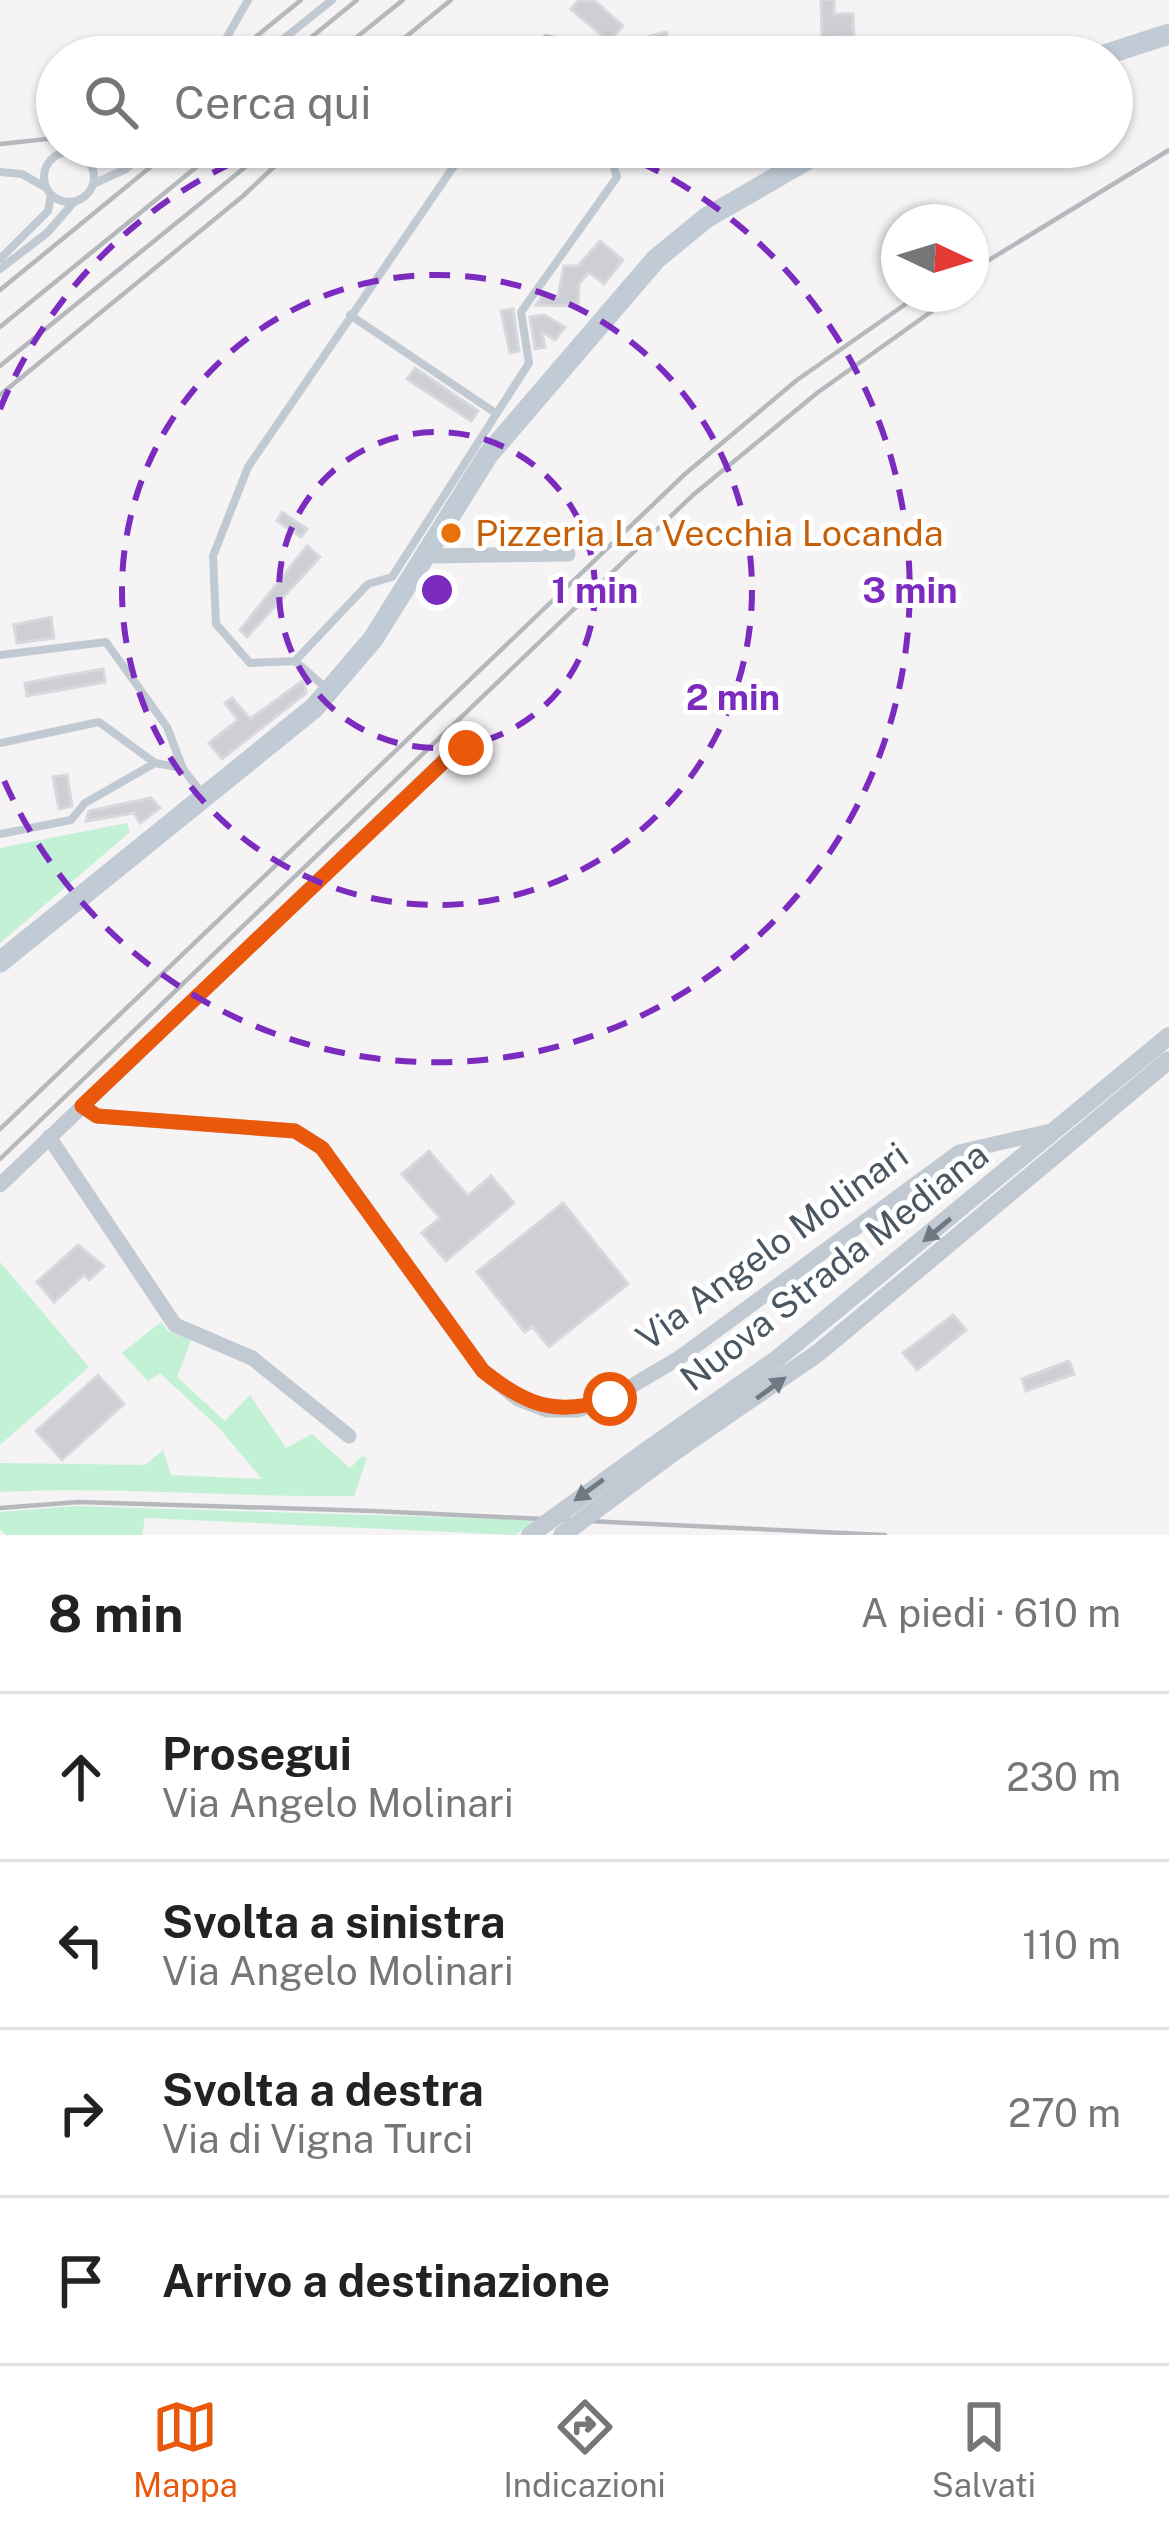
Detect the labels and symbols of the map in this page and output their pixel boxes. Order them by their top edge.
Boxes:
north arrow [881,204,989,312]
place label: Pizzeria La Vecchia Locanda [475,512,944,554]
marker: Pizzeria La Vecchia Locanda [438,520,464,546]
centre of rings [416,569,458,611]
text: 1 min [552,569,638,611]
text: 3 min [862,569,958,611]
text: 2 min [686,676,780,718]
route end [439,721,493,775]
street label: Nuova Strada Mediana [672,1133,996,1399]
street label: Via Angelo Molinari [628,1134,916,1358]
one-way arrow [922,1216,952,1242]
route start [583,1372,637,1426]
one-way arrow [755,1376,787,1400]
one-way arrow [573,1478,605,1502]

